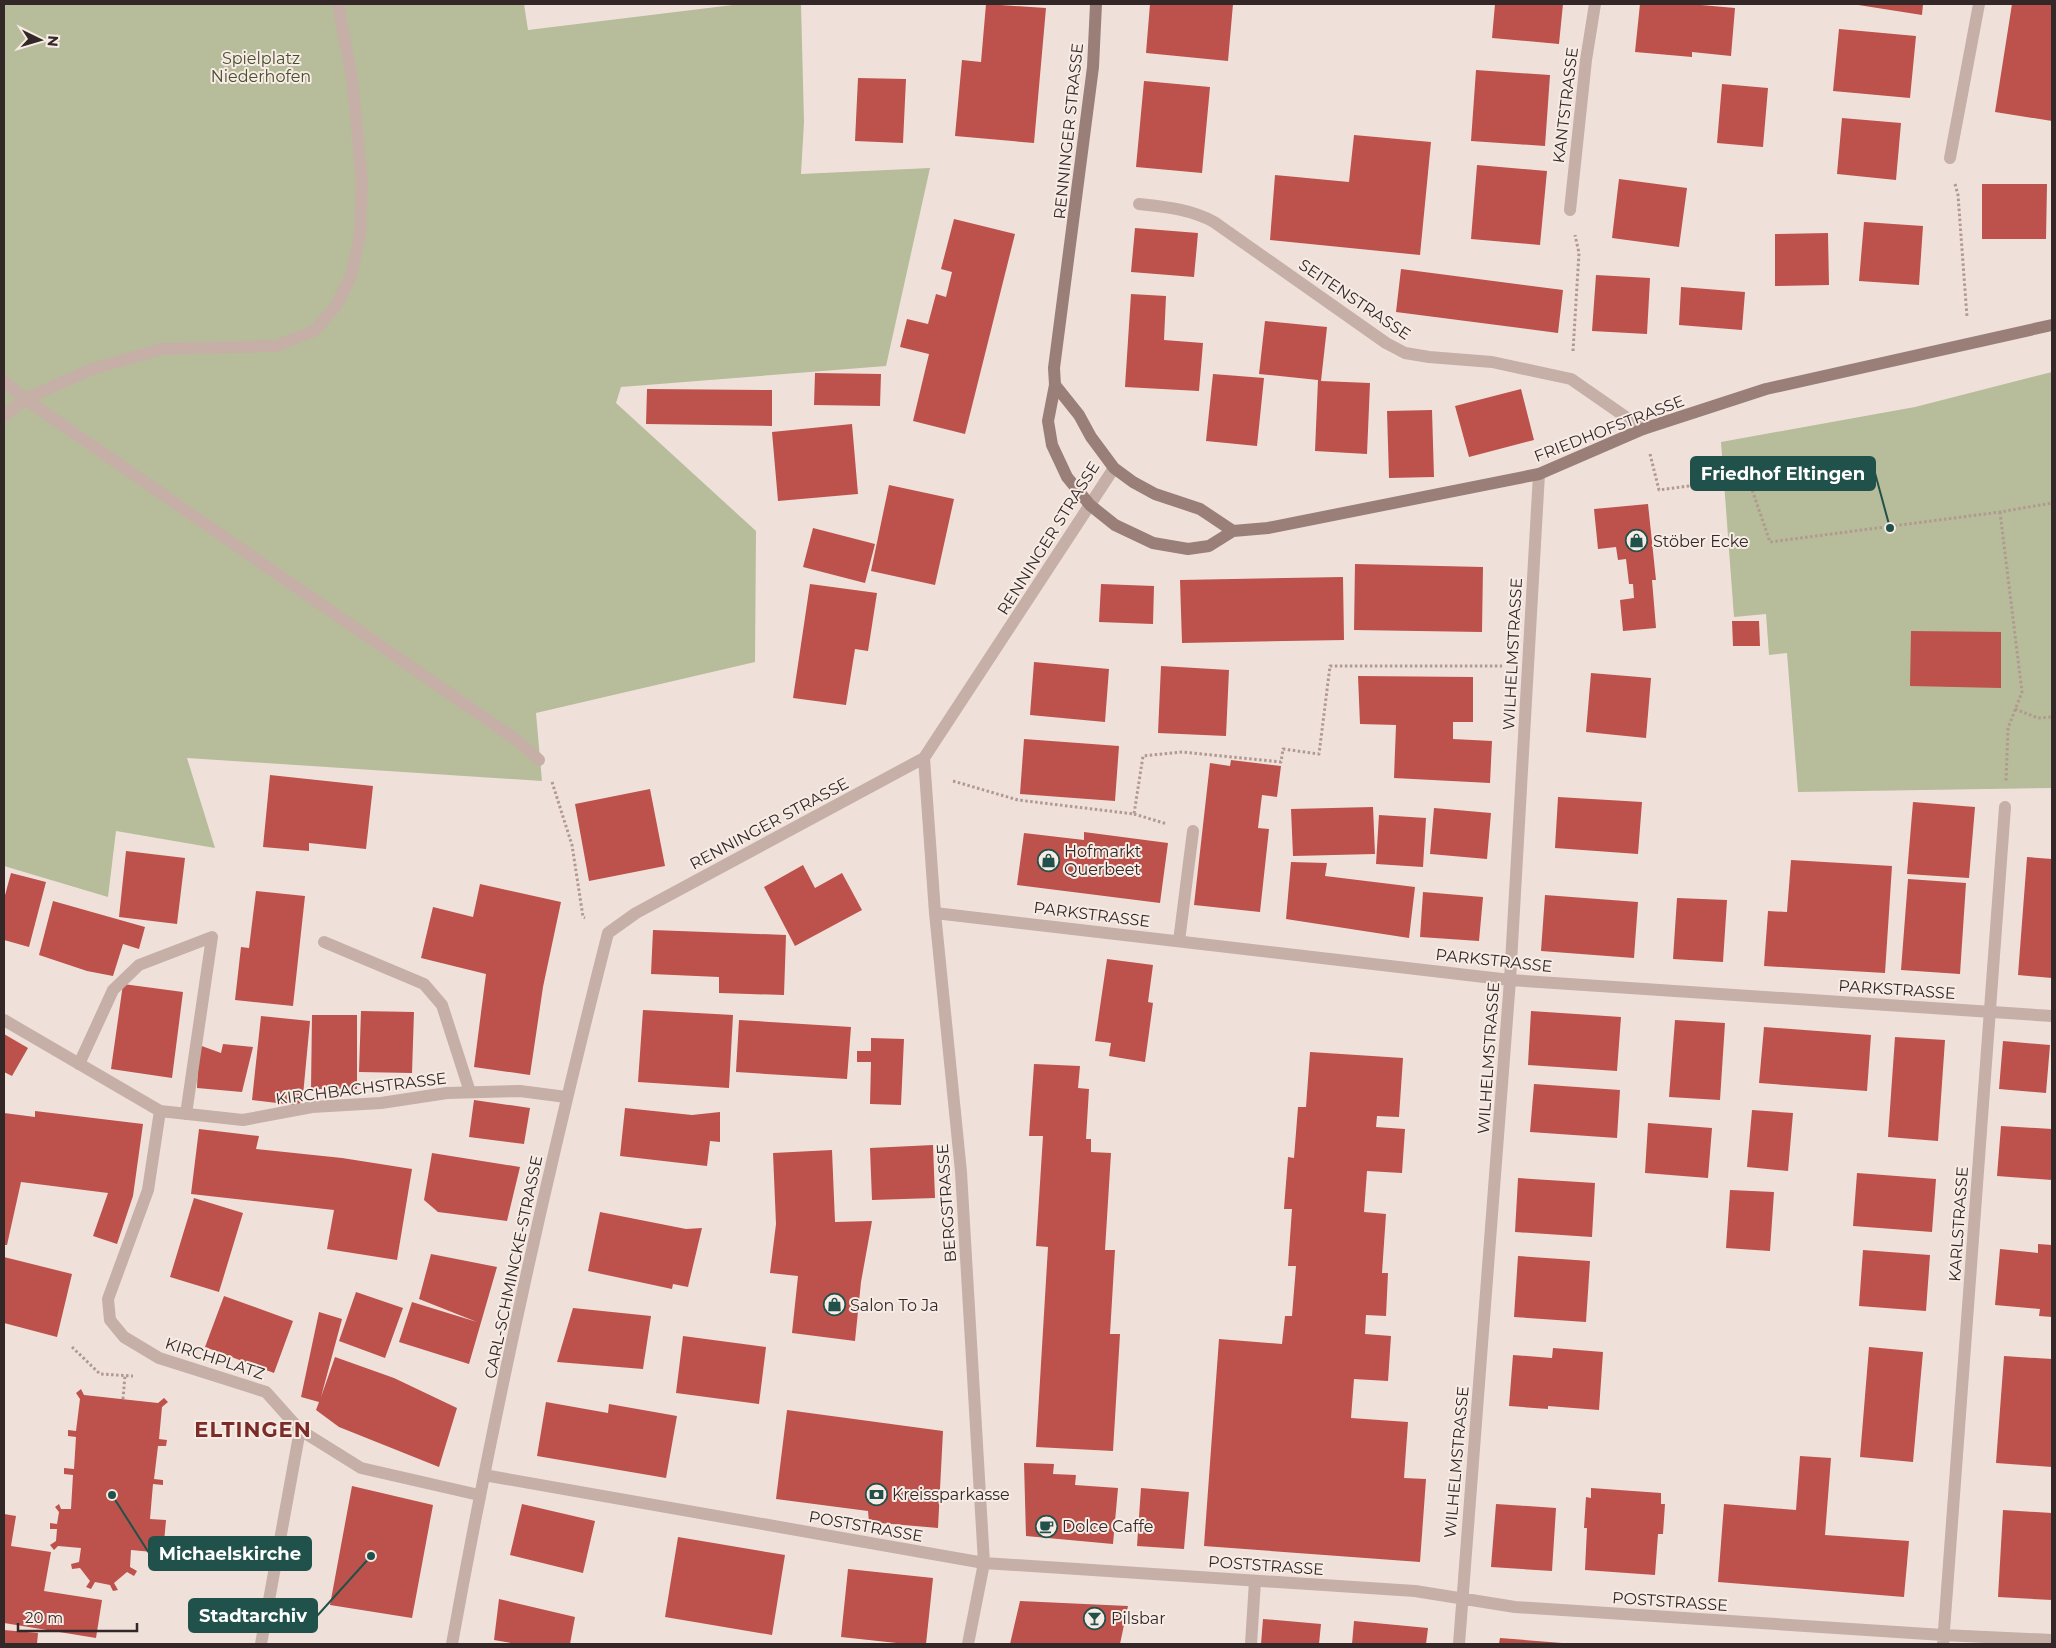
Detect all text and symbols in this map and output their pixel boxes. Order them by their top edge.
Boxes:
north arrow [15,15,65,65]
text: N [43,35,62,48]
street label: RENNINGER STRASSE [1050,42,1087,220]
street label: KANTSTRASSE [1549,46,1582,164]
park label: Spielplatz Niederhofen [211,49,311,86]
street label: SEITENSTRASSE [1295,255,1414,344]
street label: FRIEDHOFSTRASSE [1531,391,1687,466]
callout: Friedhof Eltingen [1691,457,1875,490]
street label: RENNINGER STRASSE [993,458,1103,618]
text: Friedhof Eltingen [1701,463,1865,485]
shop icon: Stöber Ecke [1625,529,1649,553]
place label: Stöber Ecke [1653,532,1749,551]
street label: WILHELMSTRASSE [1499,577,1526,731]
street label: RENNINGER STRASSE [687,773,852,873]
place label: Hofmarkt Querbeet [1064,842,1142,879]
shop icon: Hofmarkt Querbeet [1036,848,1060,872]
street label: PARKSTRASSE [1033,898,1151,931]
street label: PARKSTRASSE [1435,945,1553,976]
street label: PARKSTRASSE [1838,976,1956,1003]
street label: WILHELMSTRASSE [1474,981,1503,1135]
street label: KIRCHBACHSTRASSE [275,1069,448,1108]
street label: BERGSTRASSE [933,1143,960,1263]
street label: CARL-SCHMINCKE-STRASSE [481,1154,546,1380]
street label: KARLSTRASSE [1945,1166,1972,1282]
shop icon: Salon To Ja [822,1293,846,1317]
place label: Salon To Ja [850,1296,939,1315]
street label: KIRCHPLATZ [163,1333,267,1383]
street label: WILHELMSTRASSE [1440,1385,1473,1539]
district label: ELTINGEN [194,1417,312,1442]
bank icon: Kreissparkasse [864,1482,888,1506]
place label: Kreissparkasse [892,1485,1010,1504]
street label: POSTSTRASSE [807,1507,925,1546]
cafe icon: Dolce Caffe [1034,1514,1058,1538]
place label: Dolce Caffe [1062,1517,1153,1536]
callout: Michaelskirche [149,1537,311,1570]
text: Michaelskirche [159,1543,301,1565]
street label: POSTSTRASSE [1207,1552,1324,1579]
street label: POSTSTRASSE [1611,1588,1728,1615]
callout: Stadtarchiv [189,1599,317,1632]
scale bar [18,1600,136,1632]
text: Stadtarchiv [199,1605,307,1627]
bar icon: Pilsbar [1083,1606,1107,1630]
text: 20 m [25,1608,63,1627]
place label: Pilsbar [1111,1609,1166,1628]

